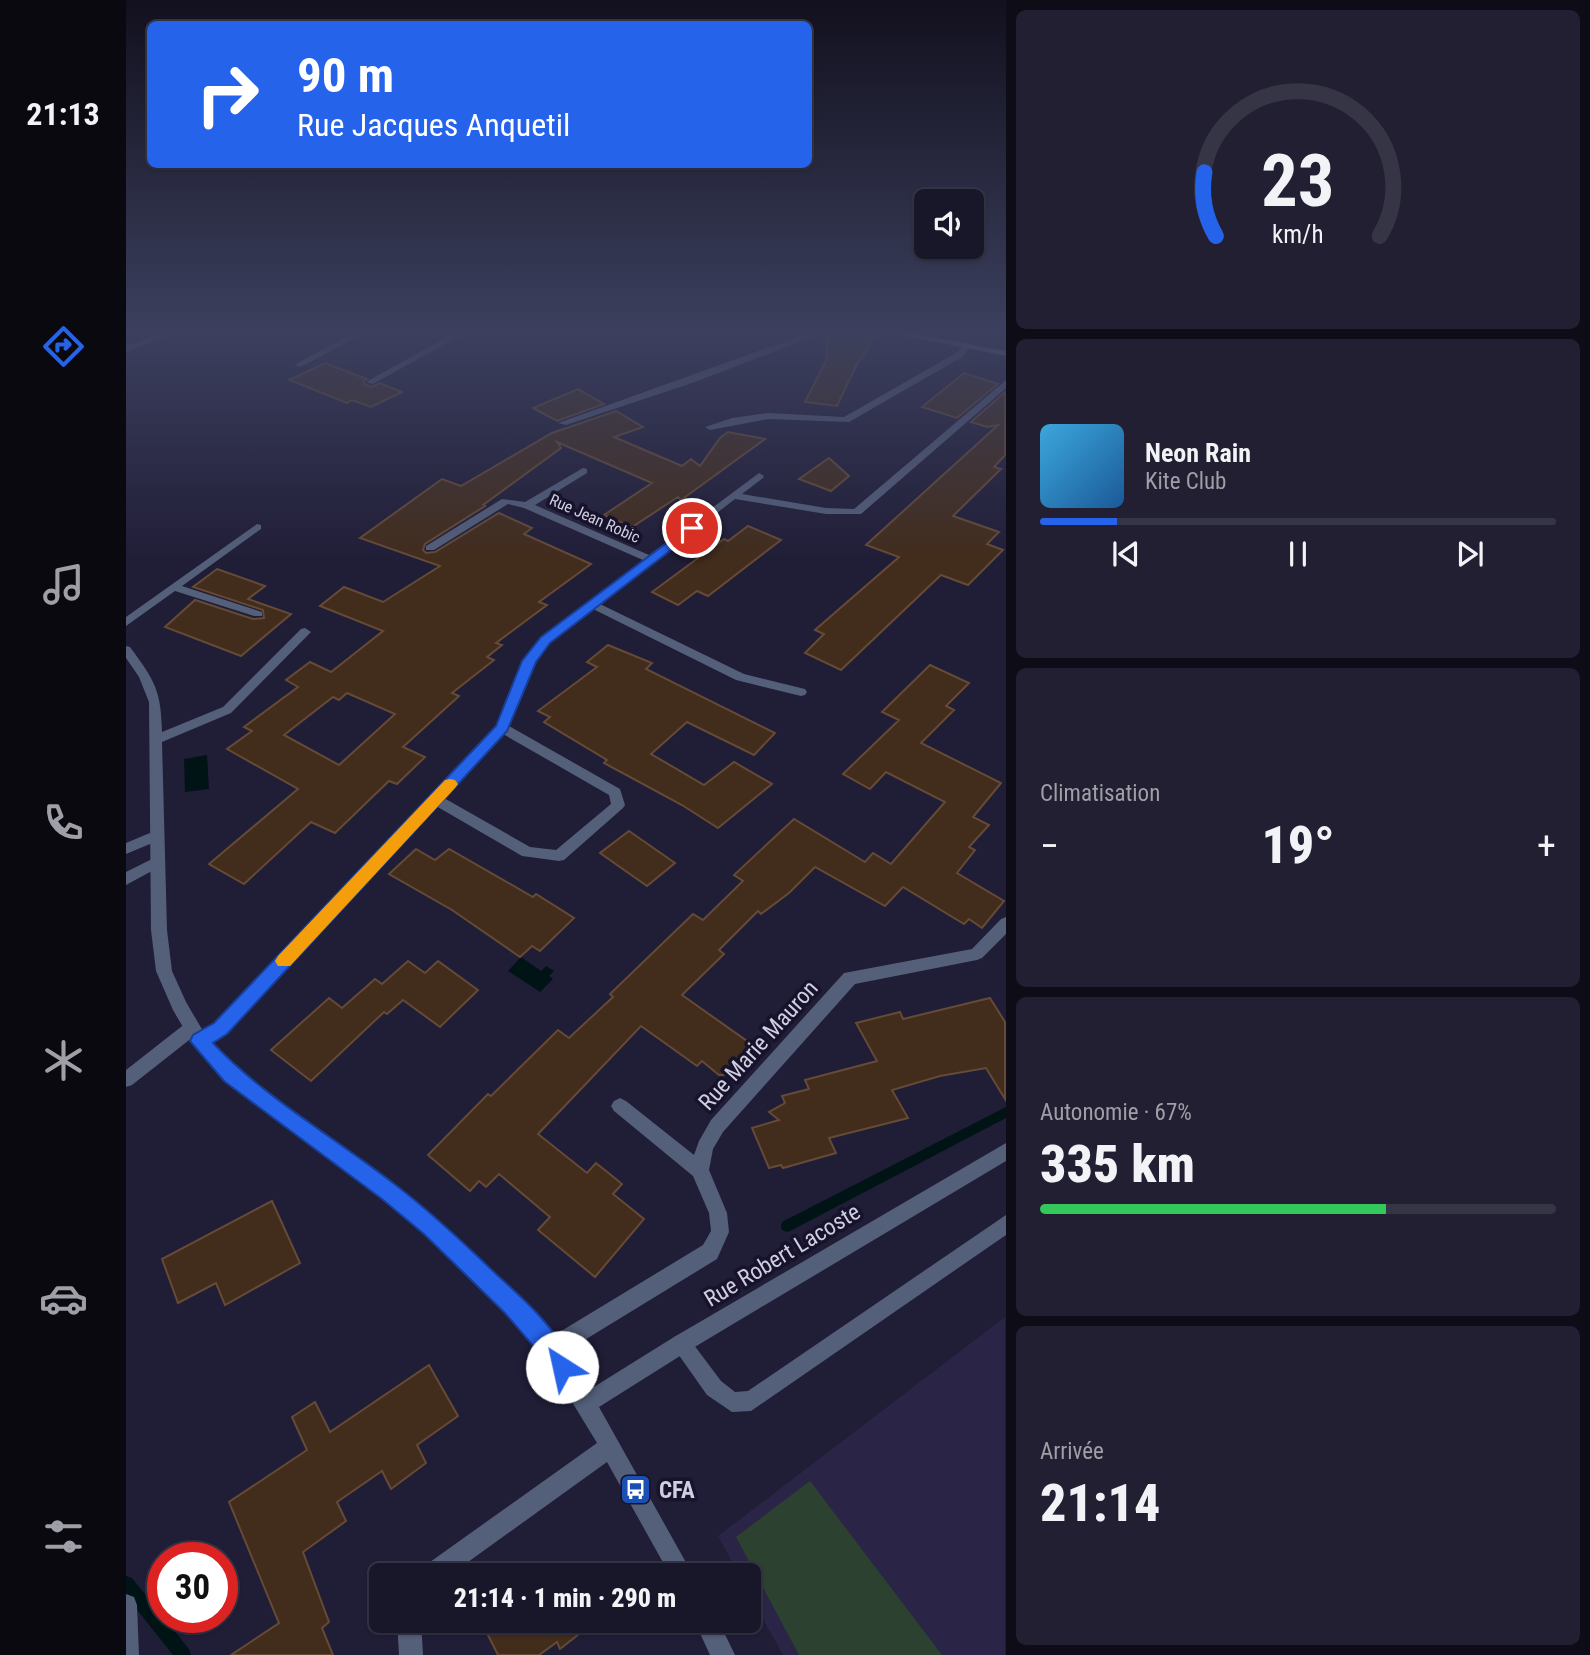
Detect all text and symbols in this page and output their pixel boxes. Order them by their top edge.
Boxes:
text: 90 m [297,47,394,104]
icon: right [182,49,273,140]
text: 21:13 [26,95,100,133]
text: Rue Jacques Anquetil [297,106,570,144]
text: 23 [1261,138,1335,224]
map controls [914,189,984,259]
button: sound [914,189,984,259]
text: km/h [1272,219,1324,248]
icon: directions [39,322,88,371]
text: Neon Rain [1145,438,1251,468]
text: Kite Club [1145,468,1226,495]
street label: Rue Jean Robic [547,490,643,547]
pin [662,498,722,558]
icon: arrive [673,509,711,547]
icon: previous [1107,535,1145,573]
icon: pause [1279,535,1317,573]
icon: next [1451,535,1489,573]
icon: music [39,560,88,609]
text: Climatisation [1040,780,1160,807]
icon: phone [39,798,88,847]
text: 19° [1261,815,1335,876]
text: − [1040,824,1059,868]
text: + [1537,824,1556,868]
street label: Rue Marie Mauron [693,975,824,1116]
icon: climate [39,1036,88,1085]
text: Autonomie · 67% [1040,1099,1192,1126]
text: 335 km [1040,1134,1195,1195]
street label: Rue Robert Lacoste [699,1198,865,1313]
icon: car [39,1274,88,1323]
position arrow [525,1330,599,1404]
text: Arrivée [1040,1438,1104,1465]
bus stop icon: CFA [619,1473,653,1507]
text: 21:14 [1040,1473,1160,1534]
place label: CFA [659,1477,695,1504]
icon: filters [39,1512,88,1561]
speed limit sign: 30 [147,1542,238,1633]
text: 21:14 · 1 min · 290 m [454,1583,676,1613]

